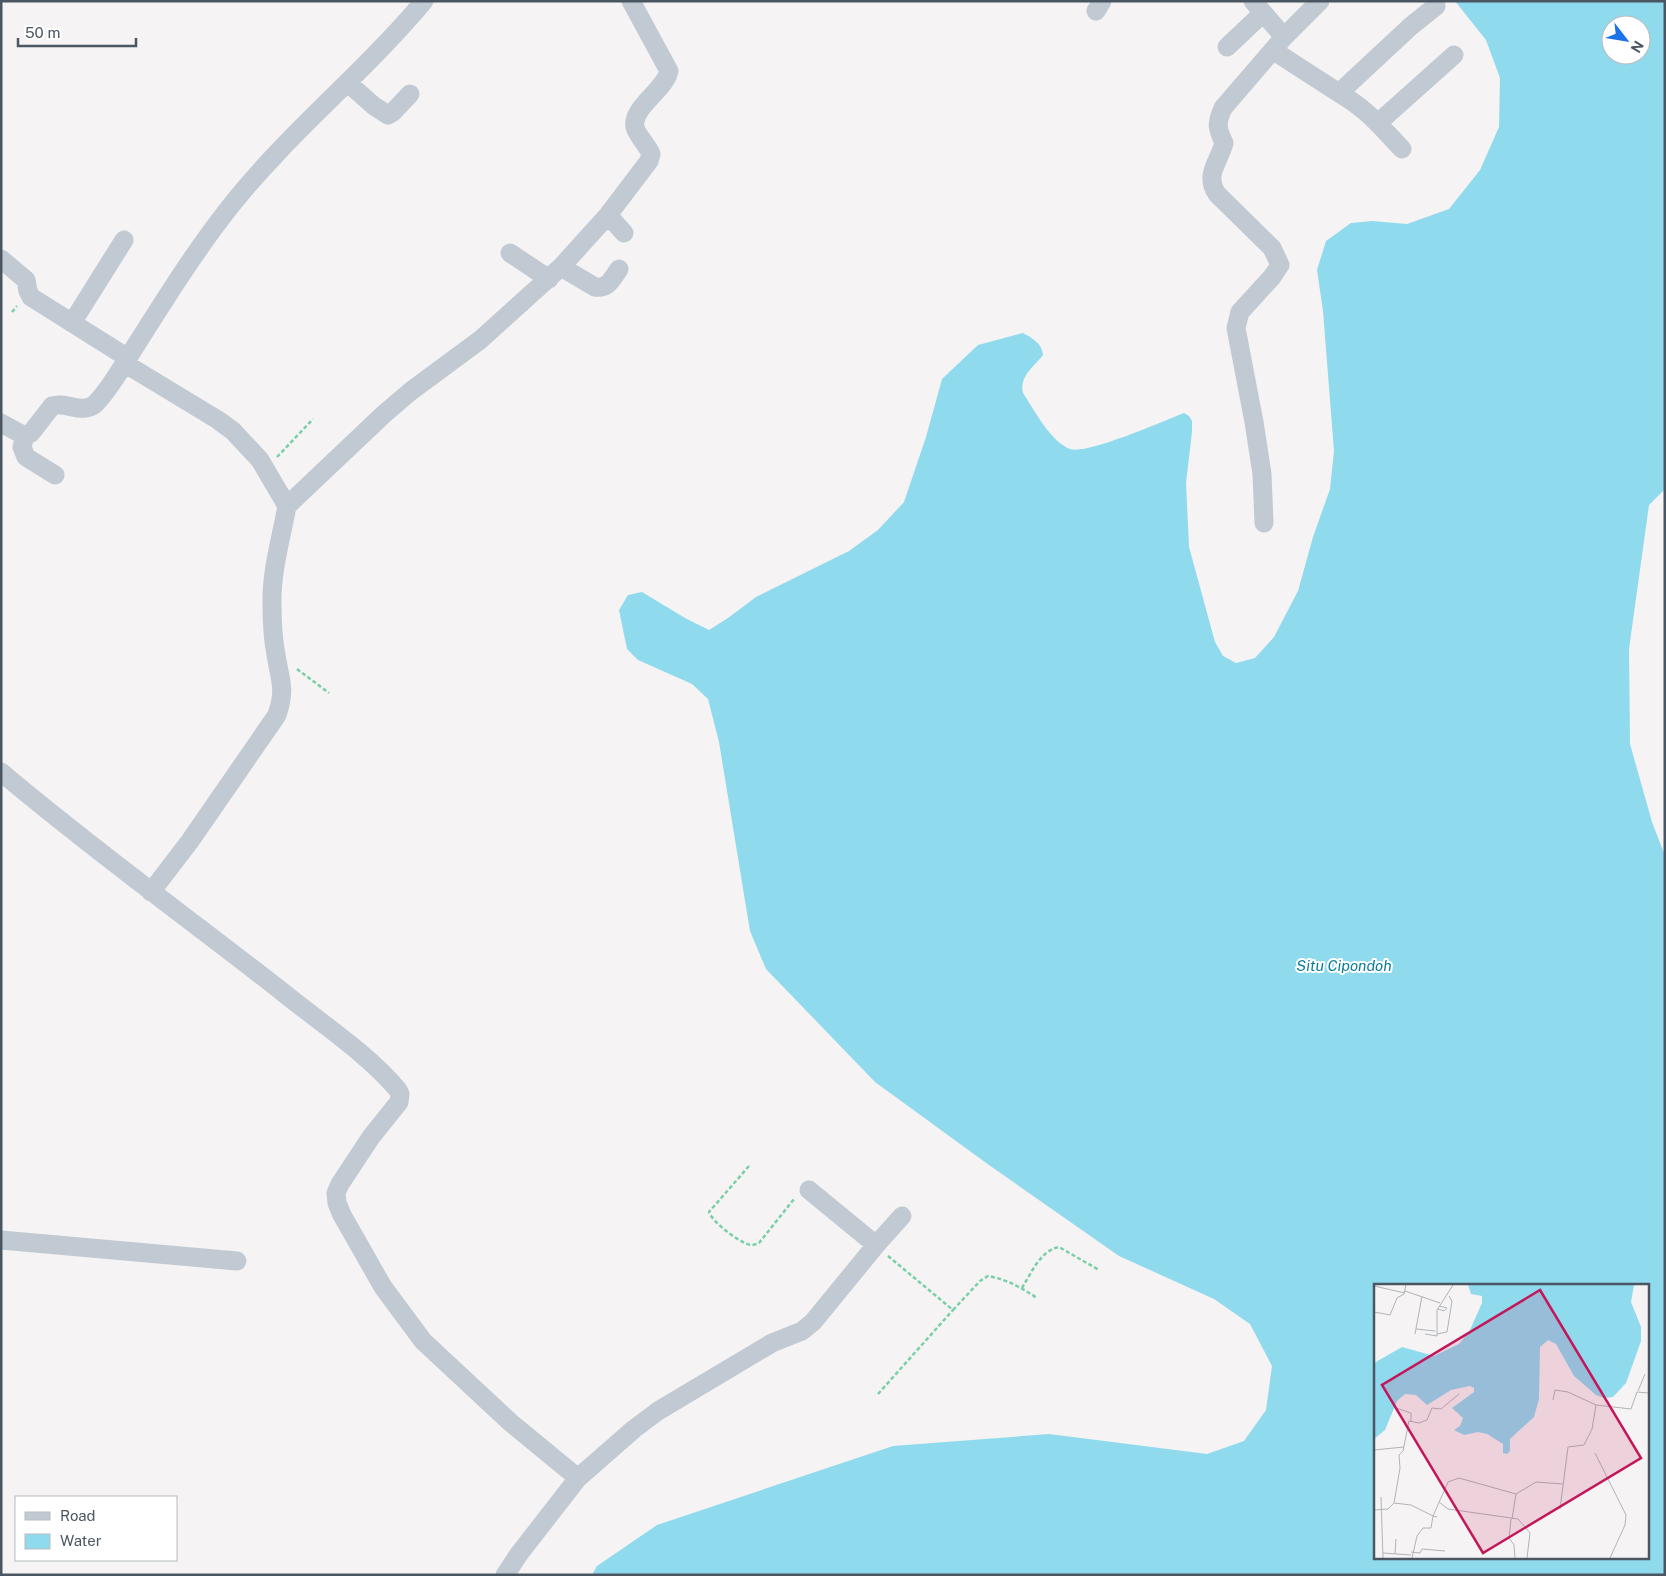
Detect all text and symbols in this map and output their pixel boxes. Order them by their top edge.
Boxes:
scale bar [18,15,135,47]
north arrow [1601,15,1651,65]
text: 50 m [25,24,60,41]
text: N [1627,38,1647,56]
water label: Situ Cipondoh [1296,957,1392,974]
inset map [1374,1284,1648,1558]
legend [15,1496,178,1561]
text: Road [60,1507,96,1524]
text: Water [60,1532,102,1549]

